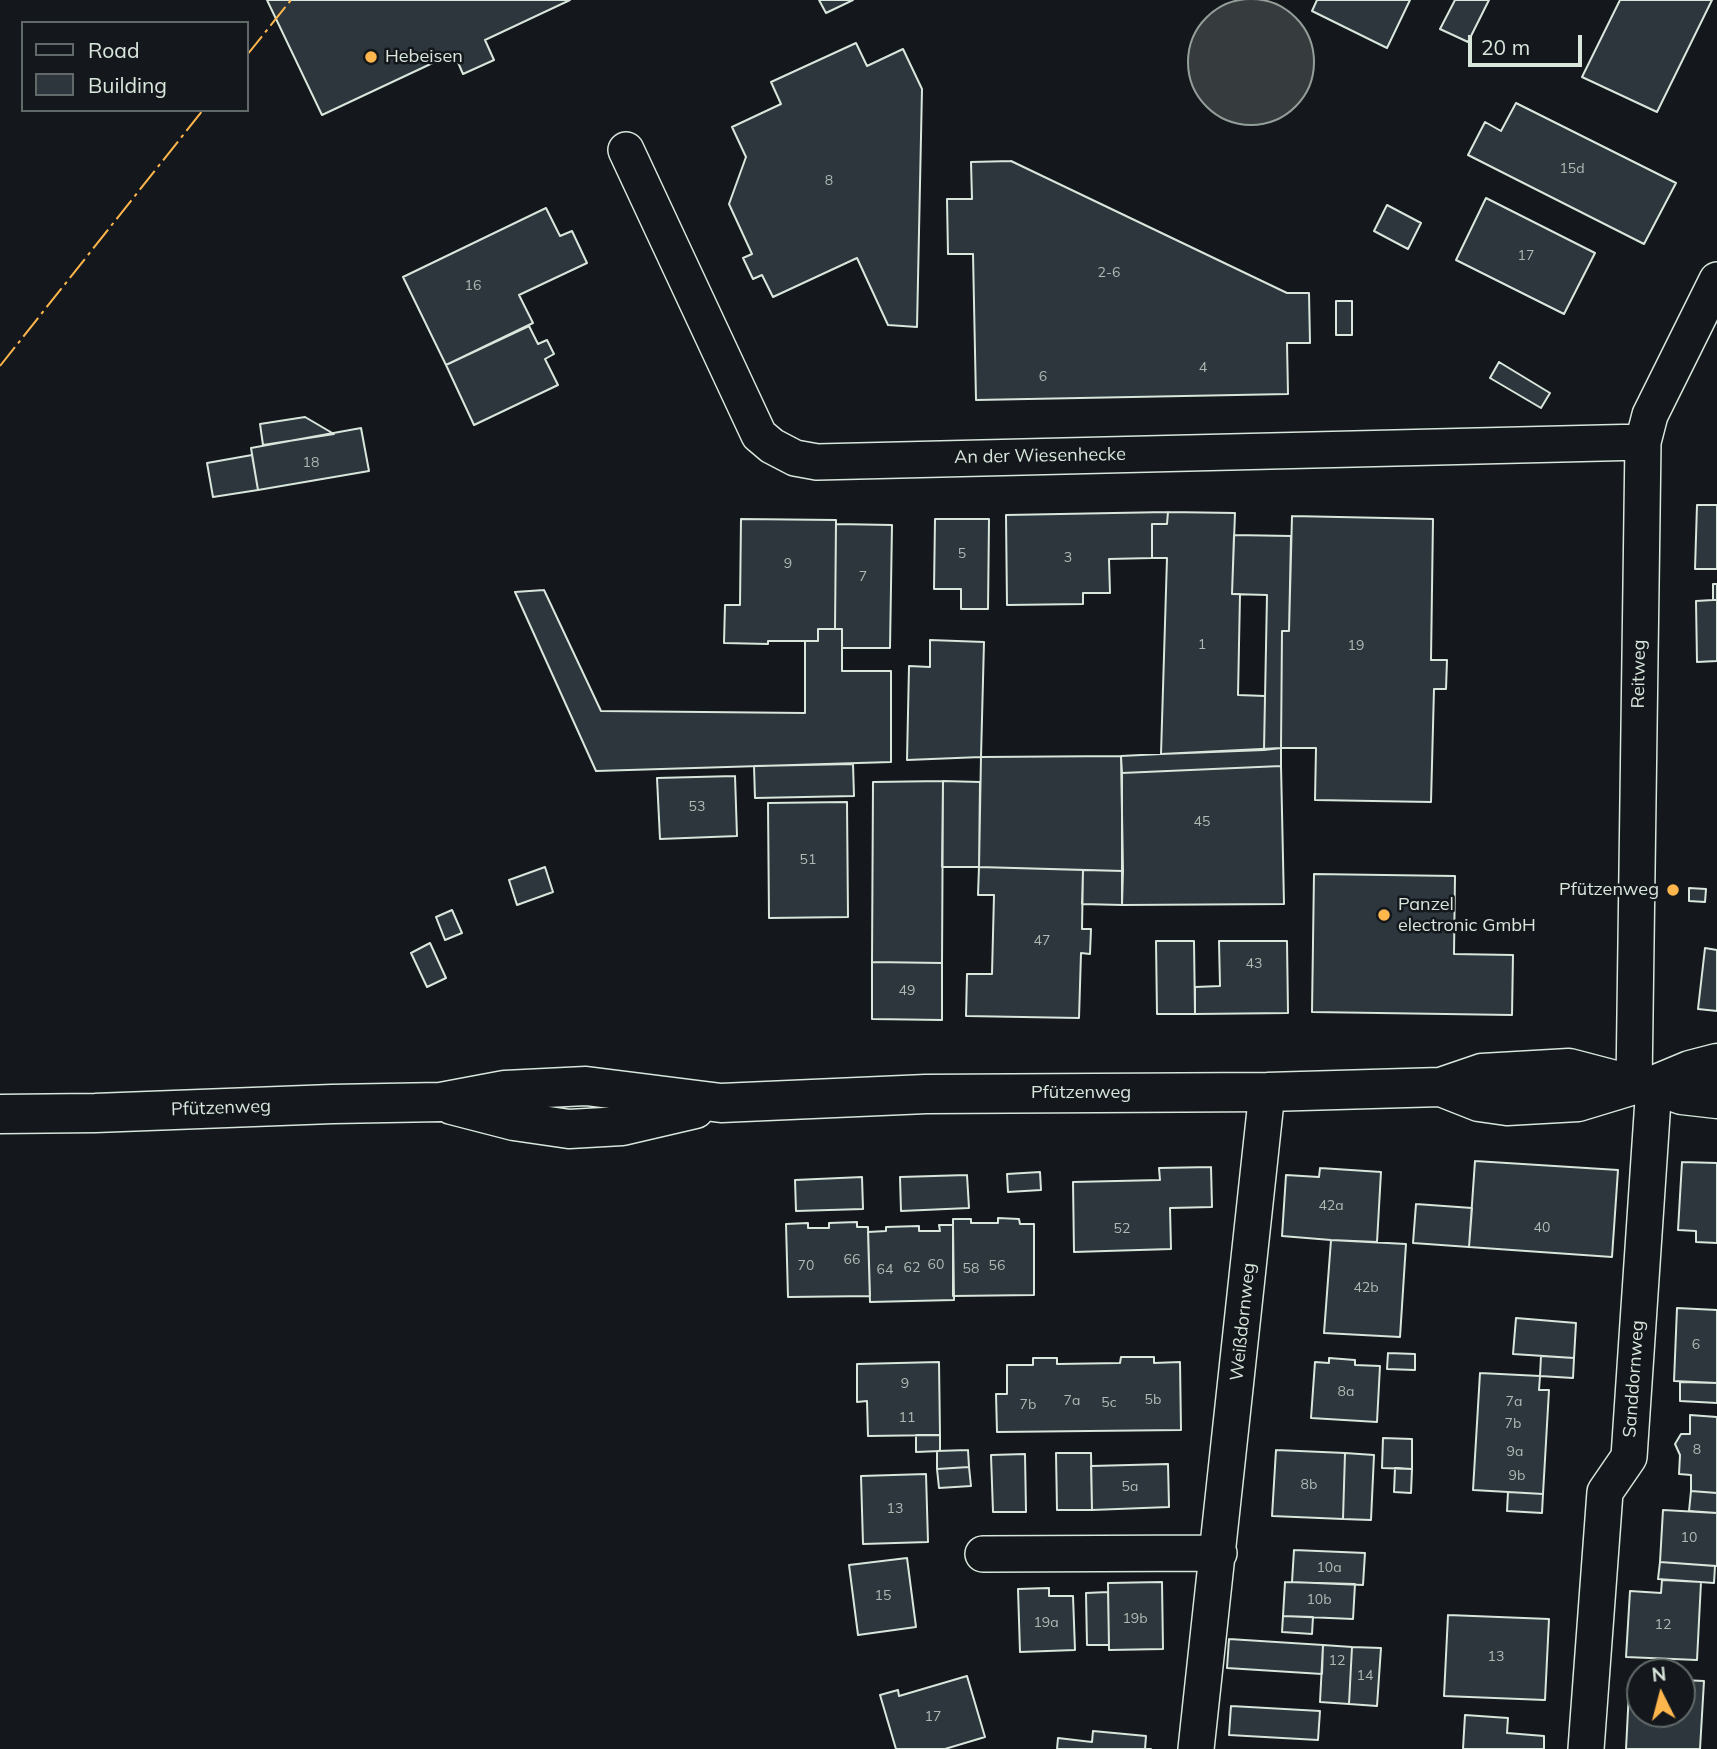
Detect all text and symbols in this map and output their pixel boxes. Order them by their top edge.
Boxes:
legend [21,21,248,112]
scale bar [1472,21,1586,65]
text: 20 m [1481,34,1530,60]
text: Road [88,37,139,63]
place label: Hebeisen [385,46,463,68]
marker: Hebeisen [363,49,379,65]
text: Building [88,72,167,98]
house number: 15d [1559,161,1585,177]
house number: 8 [825,173,833,189]
house number: 17 [1518,248,1534,264]
house number: 2-6 [1098,265,1120,281]
house number: 16 [465,278,481,294]
house number: 4 [1199,360,1207,376]
house number: 6 [1039,369,1047,385]
street label: An der Wiesenhecke [954,444,1126,468]
house number: 18 [303,455,319,471]
house number: 5 [958,546,966,562]
house number: 3 [1064,550,1072,566]
house number: 9 [784,556,792,572]
house number: 7 [859,569,867,585]
house number: 1 [1198,637,1206,653]
house number: 19 [1348,638,1364,654]
street label: Reitweg [1628,639,1650,709]
house number: 53 [689,799,705,815]
house number: 45 [1194,814,1210,830]
house number: 51 [800,852,816,868]
place label: Pfützenweg [1559,879,1659,901]
marker: Pfützenweg [1665,882,1681,898]
place label: Panzel electronic GmbH [1398,894,1536,936]
marker: Panzel electronic GmbH [1376,907,1392,923]
house number: 47 [1034,933,1050,949]
house number: 43 [1246,956,1262,972]
house number: 49 [899,983,915,999]
street label: Pfützenweg [1031,1082,1131,1104]
street label: Pfützenweg [171,1095,271,1121]
house number: 42a [1318,1198,1344,1214]
house number: 40 [1534,1220,1550,1236]
house number: 52 [1114,1221,1130,1237]
house number: 66 [844,1252,860,1268]
house number: 60 [928,1257,944,1273]
house number: 70 [798,1258,814,1274]
house number: 56 [989,1258,1005,1274]
house number: 62 [904,1260,920,1276]
house number: 58 [963,1261,979,1277]
house number: 64 [877,1262,893,1278]
street label: Weißdornweg [1226,1262,1260,1382]
house number: 42b [1353,1280,1379,1296]
street label: Sanddornweg [1619,1320,1649,1438]
house number: 6 [1692,1337,1700,1353]
house number: 9 [901,1376,909,1392]
house number: 8a [1338,1384,1354,1400]
house number: 5b [1145,1392,1161,1408]
house number: 7a [1064,1393,1080,1409]
house number: 7a [1506,1394,1522,1410]
house number: 5c [1101,1395,1117,1411]
house number: 7b [1020,1397,1036,1413]
house number: 11 [899,1410,915,1426]
house number: 7b [1505,1416,1521,1432]
house number: 8 [1693,1442,1701,1458]
house number: 9a [1507,1444,1523,1460]
house number: 9b [1509,1468,1525,1484]
house number: 8b [1301,1477,1317,1493]
house number: 5a [1122,1479,1138,1495]
house number: 13 [887,1501,903,1517]
house number: 10 [1681,1530,1697,1546]
house number: 10a [1316,1560,1342,1576]
house number: 15 [875,1588,891,1604]
house number: 10b [1306,1592,1332,1608]
house number: 19b [1122,1611,1148,1627]
house number: 19a [1033,1615,1059,1631]
house number: 12 [1655,1617,1671,1633]
house number: 13 [1488,1649,1504,1665]
house number: 12 [1329,1653,1345,1669]
north arrow [1626,1658,1696,1728]
text: N [1651,1661,1667,1687]
house number: 14 [1357,1668,1373,1684]
house number: 17 [925,1709,941,1725]

